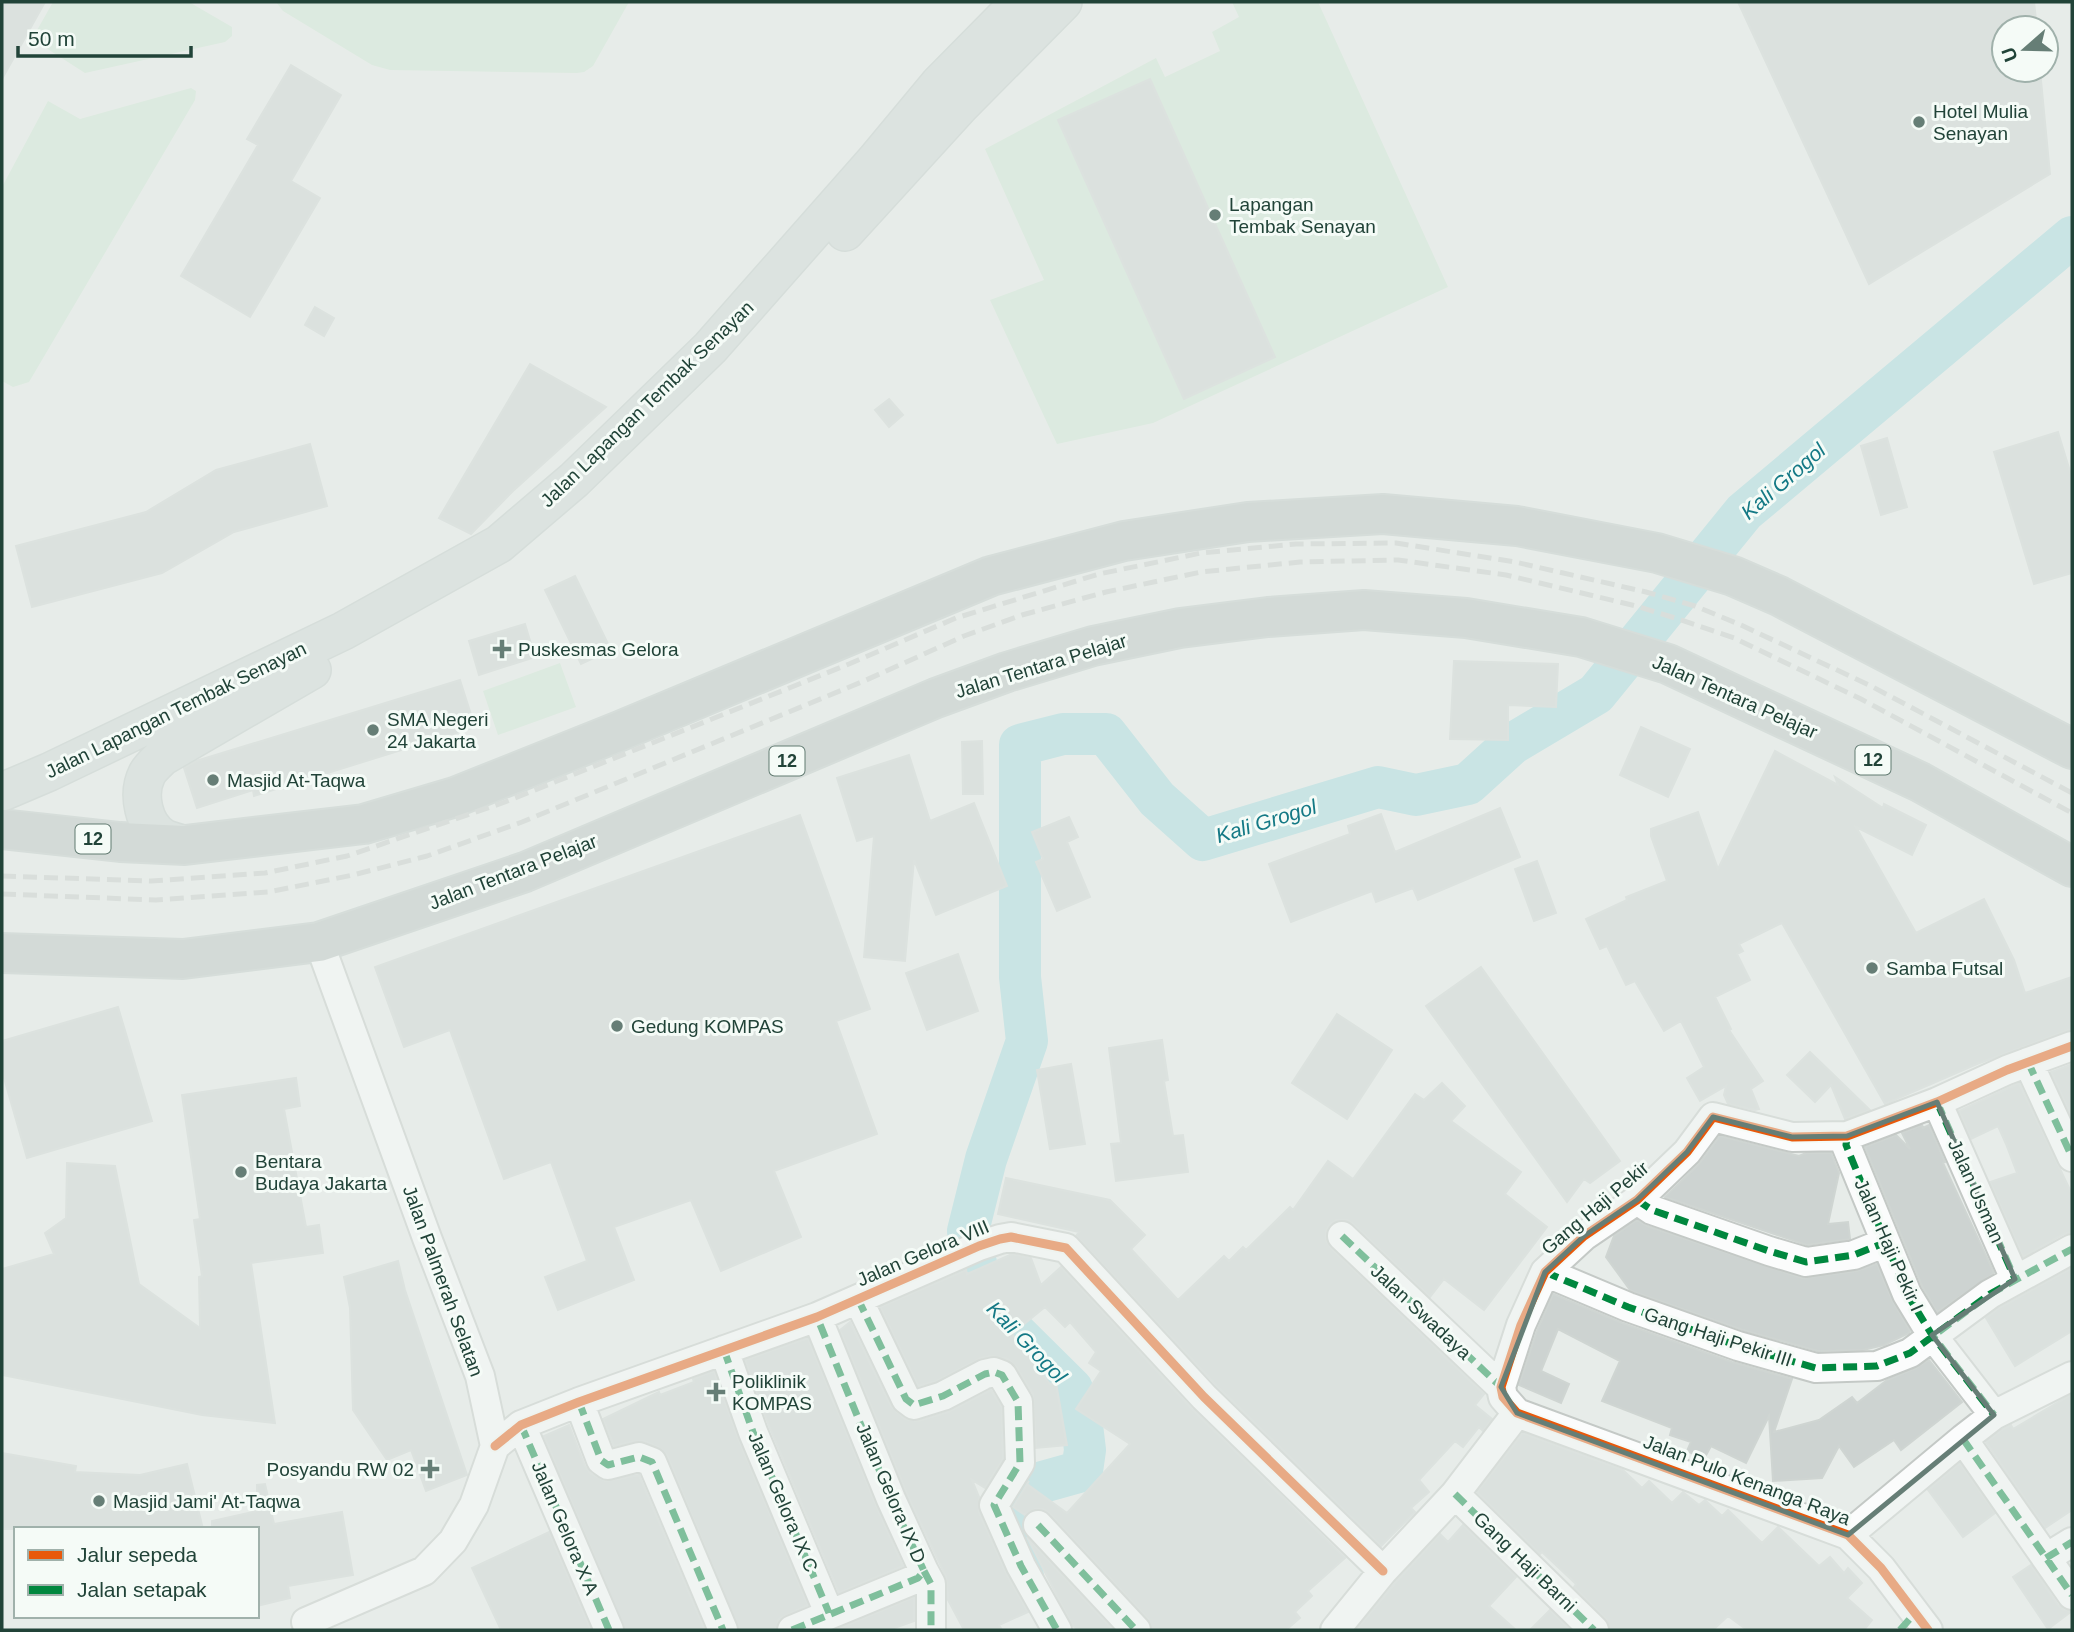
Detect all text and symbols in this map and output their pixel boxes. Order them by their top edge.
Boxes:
scale bar [18,14,191,58]
north arrow [1990,14,2060,84]
text: 50 m [28,27,75,50]
text: U [1997,45,2022,65]
place label: Hotel Mulia Senayan [1933,101,2028,144]
marker: Hotel Mulia Senayan [1911,114,1927,130]
place label: Lapangan Tembak Senayan [1229,194,1376,237]
marker: Lapangan Tembak Senayan [1207,207,1223,223]
street label: Jalan Lapangan Tembak Senayan [536,297,758,511]
water label: Kali Grogol [1736,437,1831,524]
street label: Jalan Tentara Pelajar [953,630,1130,702]
street label: Jalan Lapangan Tembak Senayan [42,638,310,782]
marker: Puskesmas Gelora [492,639,512,659]
place label: Puskesmas Gelora [518,639,679,660]
street label: Jalan Tentara Pelajar [1649,651,1821,743]
place label: SMA Negeri 24 Jakarta [387,709,488,752]
marker: SMA Negeri 24 Jakarta [365,722,381,738]
road number: 12 [770,746,804,776]
road number: 12 [1856,746,1890,774]
place label: Masjid At-Taqwa [227,770,366,791]
marker: Masjid At-Taqwa [205,772,221,788]
water label: Kali Grogol [1213,794,1320,847]
road number: 12 [76,824,110,854]
street label: Jalan Tentara Pelajar [426,830,601,914]
place label: Samba Futsal [1886,958,2003,979]
marker: Samba Futsal [1864,960,1880,976]
place label: Gedung KOMPAS [631,1016,784,1037]
marker: Gedung KOMPAS [609,1018,625,1034]
street label: Jalan Usman [1944,1136,2008,1246]
place label: Bentara Budaya Jakarta [255,1151,387,1194]
street label: Gang Haji Pekir [1537,1157,1653,1259]
marker: Bentara Budaya Jakarta [233,1164,249,1180]
street label: Jalan Haji Pekir I [1850,1176,1928,1314]
street label: Jalan Palmerah Selatan [399,1183,487,1379]
street label: Jalan Gelora VIII [854,1216,992,1290]
street label: Jalan Swadaya [1367,1260,1476,1364]
water label: Kali Grogol [983,1297,1072,1388]
street label: Gang Haji Pekir III [1641,1303,1795,1371]
place label: Poliklinik KOMPAS [732,1371,812,1414]
marker: Poliklinik KOMPAS [706,1382,726,1402]
street label: Jalan Gelora IX D [852,1420,930,1566]
street label: Jalan Gelora IX C [744,1429,822,1575]
street label: Jalan Pulo Kenanga Raya [1641,1431,1854,1529]
street label: Jalan Gelora X A [527,1458,603,1598]
place label: Posyandu RW 02 [266,1459,414,1480]
marker: Posyandu RW 02 [420,1459,440,1479]
place label: Masjid Jami' At-Taqwa [113,1491,301,1512]
marker: Masjid Jami' At-Taqwa [91,1493,107,1509]
street label: Gang Haji Barni [1469,1508,1581,1616]
legend [14,1527,259,1618]
text: Jalur sepeda [77,1543,198,1566]
text: Jalan setapak [77,1578,207,1601]

